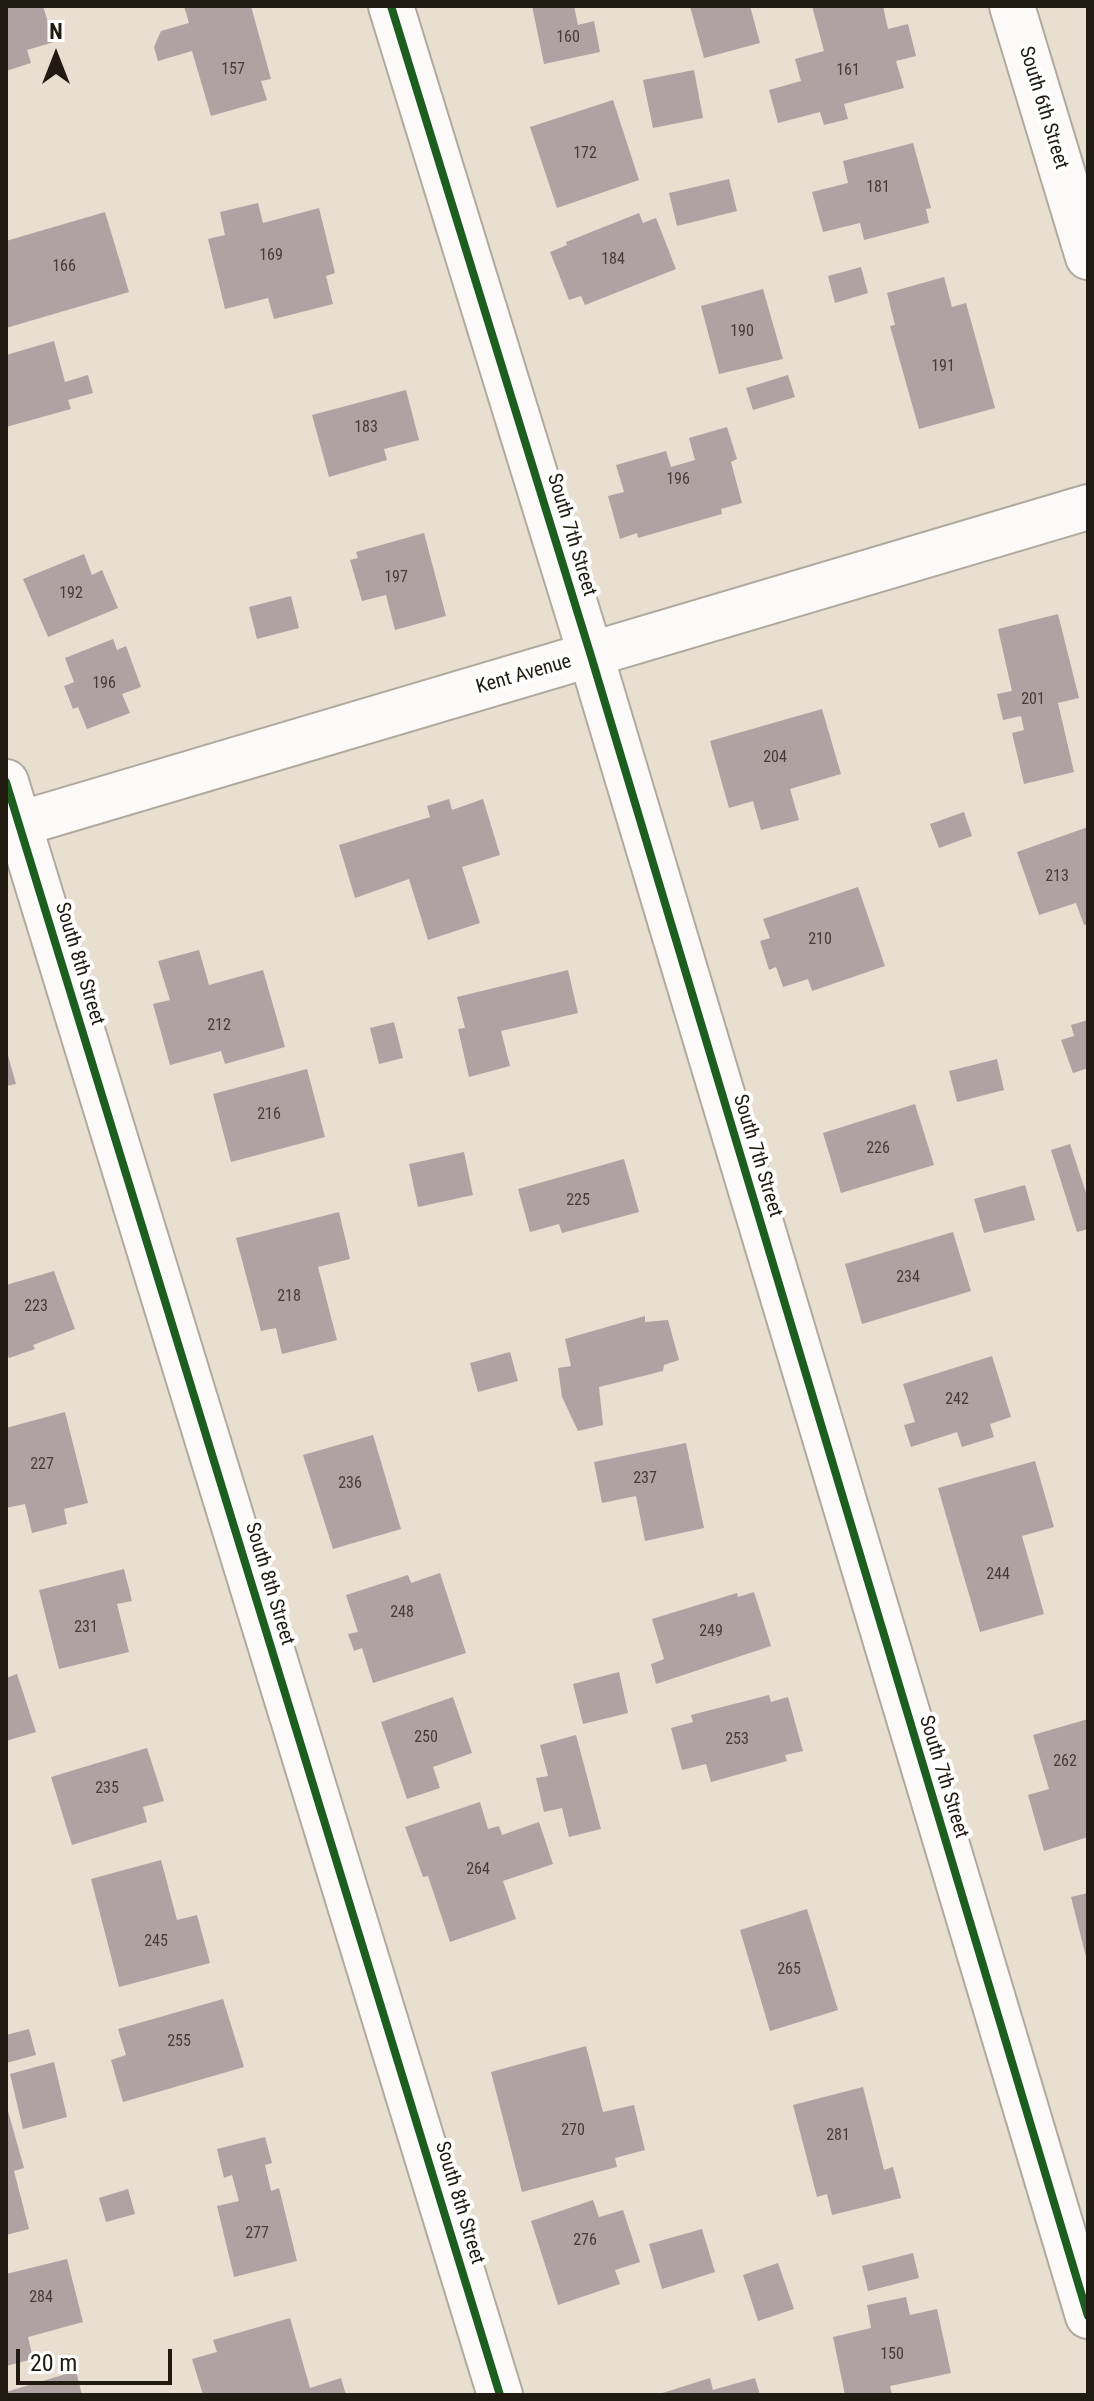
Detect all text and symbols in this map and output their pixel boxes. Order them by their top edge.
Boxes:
north arrow [16,16,96,96]
text: N [49,19,63,44]
house number: 160 [556,28,580,48]
street label: South 6th Street [1013,44,1073,172]
house number: 157 [221,60,245,80]
house number: 161 [836,61,860,81]
house number: 172 [573,144,597,164]
house number: 181 [866,178,890,198]
house number: 169 [259,246,283,266]
house number: 184 [601,250,625,270]
house number: 166 [52,257,76,277]
house number: 190 [730,322,754,342]
house number: 191 [931,357,955,377]
house number: 183 [354,418,378,438]
house number: 196 [666,470,690,490]
street label: South 7th Street [541,471,601,599]
house number: 197 [384,568,408,588]
house number: 192 [59,584,83,604]
street label: Kent Avenue [474,650,574,700]
house number: 196 [92,674,116,694]
house number: 201 [1021,690,1045,710]
house number: 204 [763,748,787,768]
house number: 213 [1045,867,1069,887]
street label: South 8th Street [49,900,109,1028]
house number: 210 [808,930,832,950]
house number: 212 [207,1016,231,1036]
street label: South 7th Street [727,1092,787,1220]
house number: 216 [257,1105,281,1125]
house number: 226 [866,1139,890,1159]
house number: 225 [566,1191,590,1211]
house number: 234 [896,1268,920,1288]
house number: 218 [277,1287,301,1307]
house number: 223 [24,1297,48,1317]
house number: 242 [945,1390,969,1410]
house number: 227 [30,1455,54,1475]
house number: 237 [633,1469,657,1489]
house number: 236 [338,1474,362,1494]
street label: South 8th Street [239,1520,299,1648]
house number: 244 [986,1565,1010,1585]
house number: 248 [390,1603,414,1623]
house number: 231 [74,1618,98,1638]
house number: 249 [699,1622,723,1642]
street label: South 7th Street [913,1713,973,1841]
house number: 250 [414,1728,438,1748]
house number: 253 [725,1730,749,1750]
house number: 262 [1053,1752,1077,1772]
house number: 235 [95,1779,119,1799]
house number: 264 [466,1860,490,1880]
house number: 245 [144,1932,168,1952]
house number: 265 [777,1960,801,1980]
house number: 255 [167,2032,191,2052]
house number: 270 [561,2121,585,2141]
house number: 281 [826,2126,850,2146]
street label: South 8th Street [429,2139,489,2267]
house number: 277 [245,2224,269,2244]
house number: 276 [573,2231,597,2251]
house number: 284 [29,2288,53,2308]
scale bar [20,2333,176,2383]
house number: 150 [880,2345,904,2365]
text: 20 m [30,2349,77,2377]

